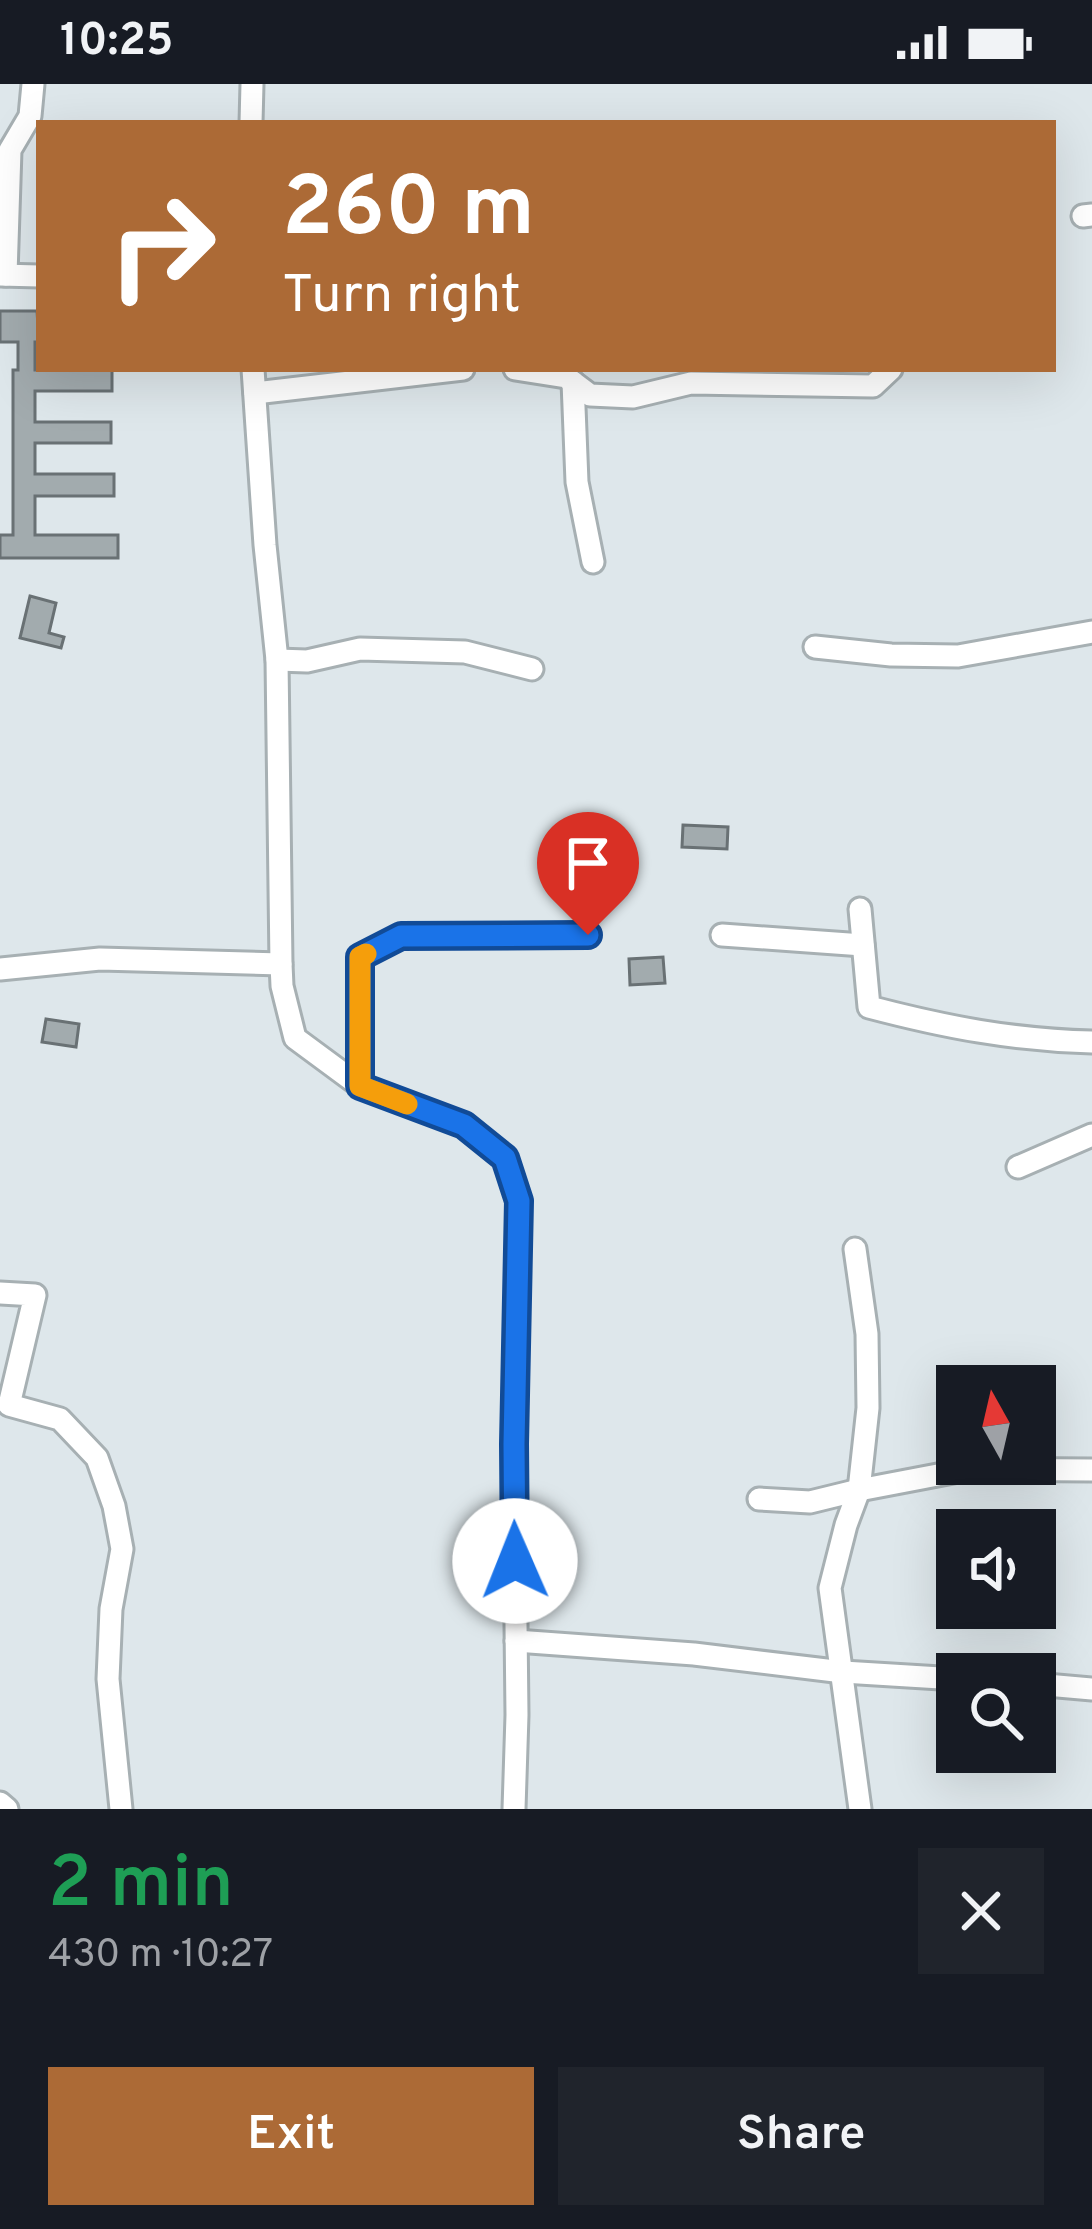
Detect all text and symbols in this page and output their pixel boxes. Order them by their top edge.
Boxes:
text: 10:25 [60,14,174,71]
text: 260 m [282,159,535,265]
icon: right [84,168,240,324]
text: Turn right [282,263,521,332]
pin [537,812,639,935]
icon: arrive [555,830,621,896]
north arrow [936,1365,1056,1485]
map controls [936,1365,1056,1773]
position arrow [452,1498,578,1624]
button: sound [936,1509,1056,1629]
button: search [936,1653,1056,1773]
text: 2 min [48,1841,234,1933]
button: close [918,1848,1044,1974]
text: 430 m · 10:27 [48,1932,273,1981]
button: Exit [48,2067,534,2205]
button: Share [558,2067,1044,2205]

